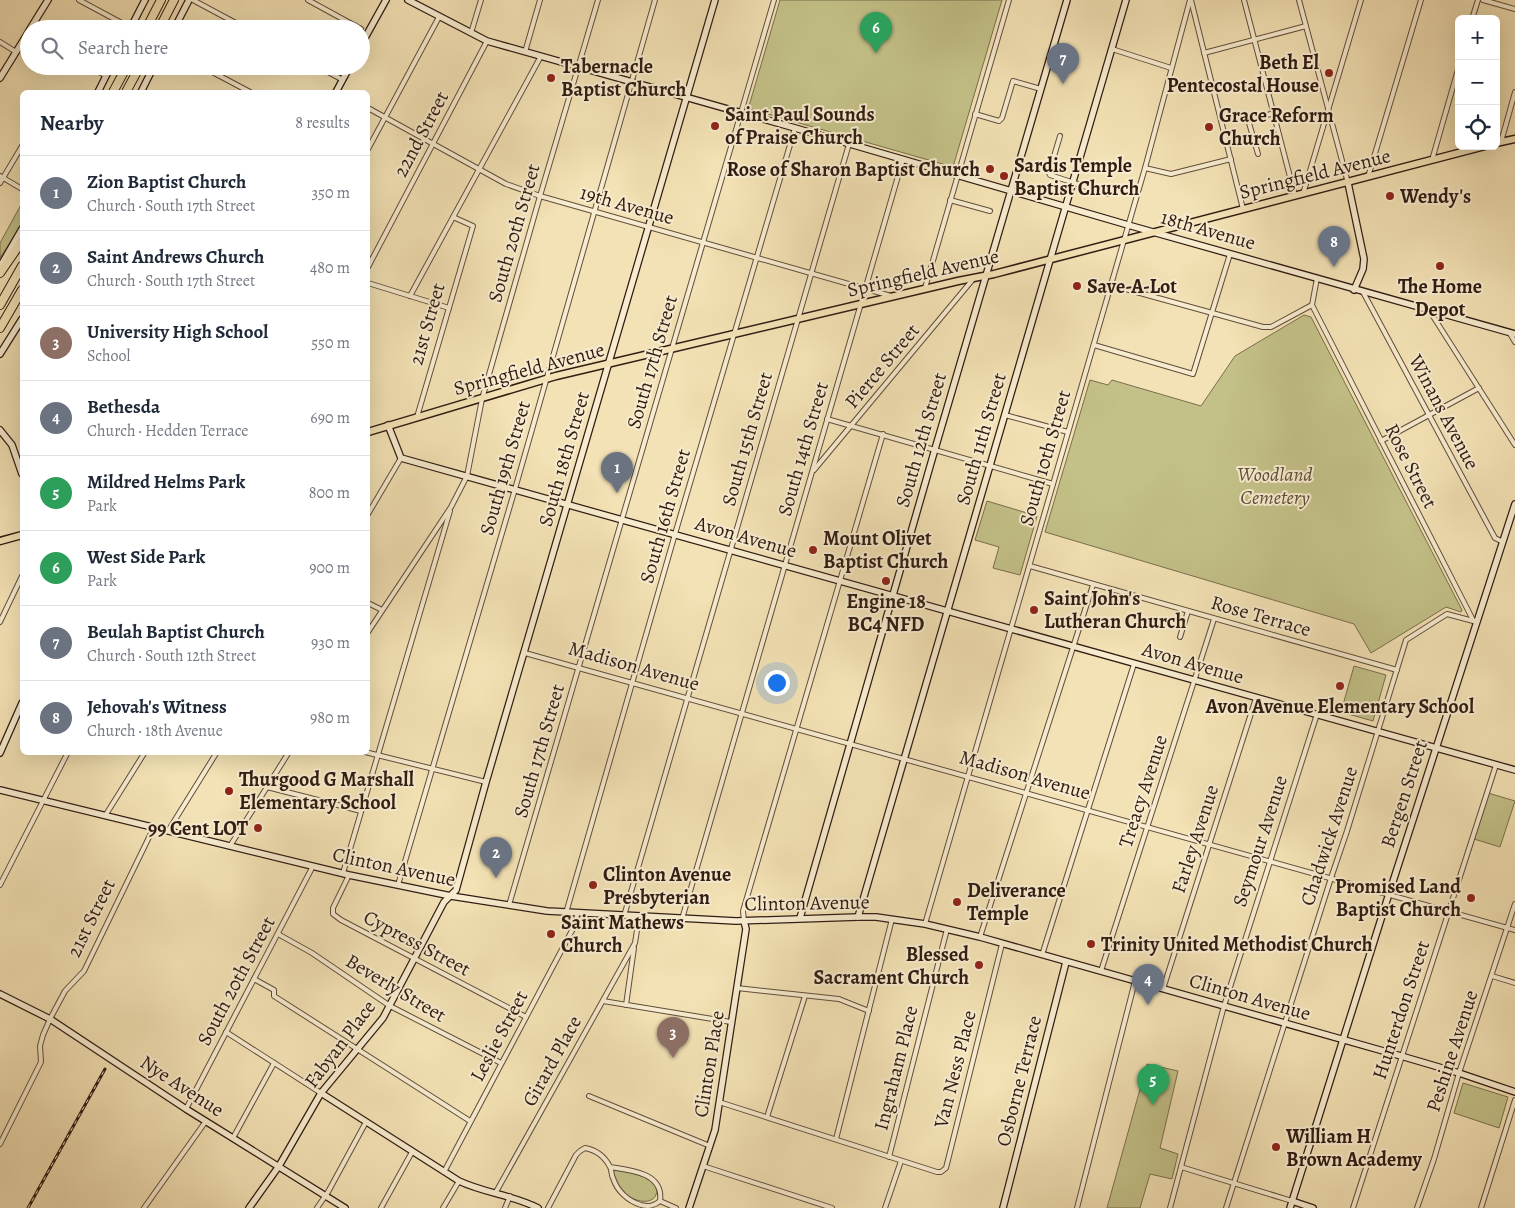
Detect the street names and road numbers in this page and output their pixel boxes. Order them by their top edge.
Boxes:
street label: 22nd Street [387,86,455,182]
street label: Springfield Avenue [1236,142,1394,206]
street label: South 20th Street [481,160,547,305]
street label: 19th Avenue [577,179,677,231]
street label: 18th Avenue [1157,204,1259,256]
street label: Springfield Avenue [844,242,1002,304]
street label: 21st Street [402,279,452,368]
street label: South 17th Street [620,292,684,432]
street label: Pierce Street [838,318,926,414]
street label: Springfield Avenue [451,336,607,402]
street label: Winans Avenue [1402,349,1486,474]
street label: South 15th Street [715,369,779,509]
street label: South 12th Street [889,369,953,511]
street label: South 11th Street [949,369,1013,508]
street label: South 14th Street [771,378,835,519]
street label: South 10th Street [1013,387,1077,529]
street label: South 18th Street [532,388,596,530]
street label: South 19th Street [473,397,537,538]
street label: Rose Street [1378,419,1444,513]
street label: South 16th Street [633,445,697,586]
street label: Avon Avenue [691,509,800,564]
street label: Rose Terrace [1208,589,1314,643]
street label: Madison Avenue [565,634,703,698]
street label: Avon Avenue [1138,635,1247,690]
street label: South 17th Street [507,681,571,821]
street label: Treacy Avenue [1112,731,1174,851]
street label: Bergen Street [1374,736,1434,851]
street label: Madison Avenue [956,743,1094,807]
street label: Chadwick Avenue [1294,763,1364,909]
street label: Seymour Avenue [1226,772,1294,910]
street label: Farley Avenue [1165,781,1225,897]
street label: Clinton Avenue [330,841,458,893]
street label: 21st Street [60,874,122,962]
street label: Clinton Avenue [744,888,870,918]
street label: Cypress Street [359,904,476,983]
street label: South 20th Street [191,911,282,1050]
street label: Hunterdon Street [1366,937,1436,1083]
street label: Beverly Street [341,947,452,1029]
street label: Clinton Avenue [1186,967,1314,1027]
street label: Leslie Street [464,985,535,1086]
street label: Peshine Avenue [1420,986,1484,1116]
street label: Fabyan Place [298,994,382,1094]
street label: Ingraham Place [867,1003,925,1133]
street label: Van Ness Place [927,1007,983,1132]
street label: Clinton Place [687,1009,731,1119]
street label: Girard Place [516,1011,588,1111]
street label: Osborne Terrace [990,1013,1048,1149]
street label: Nye Avenue [135,1049,229,1123]

